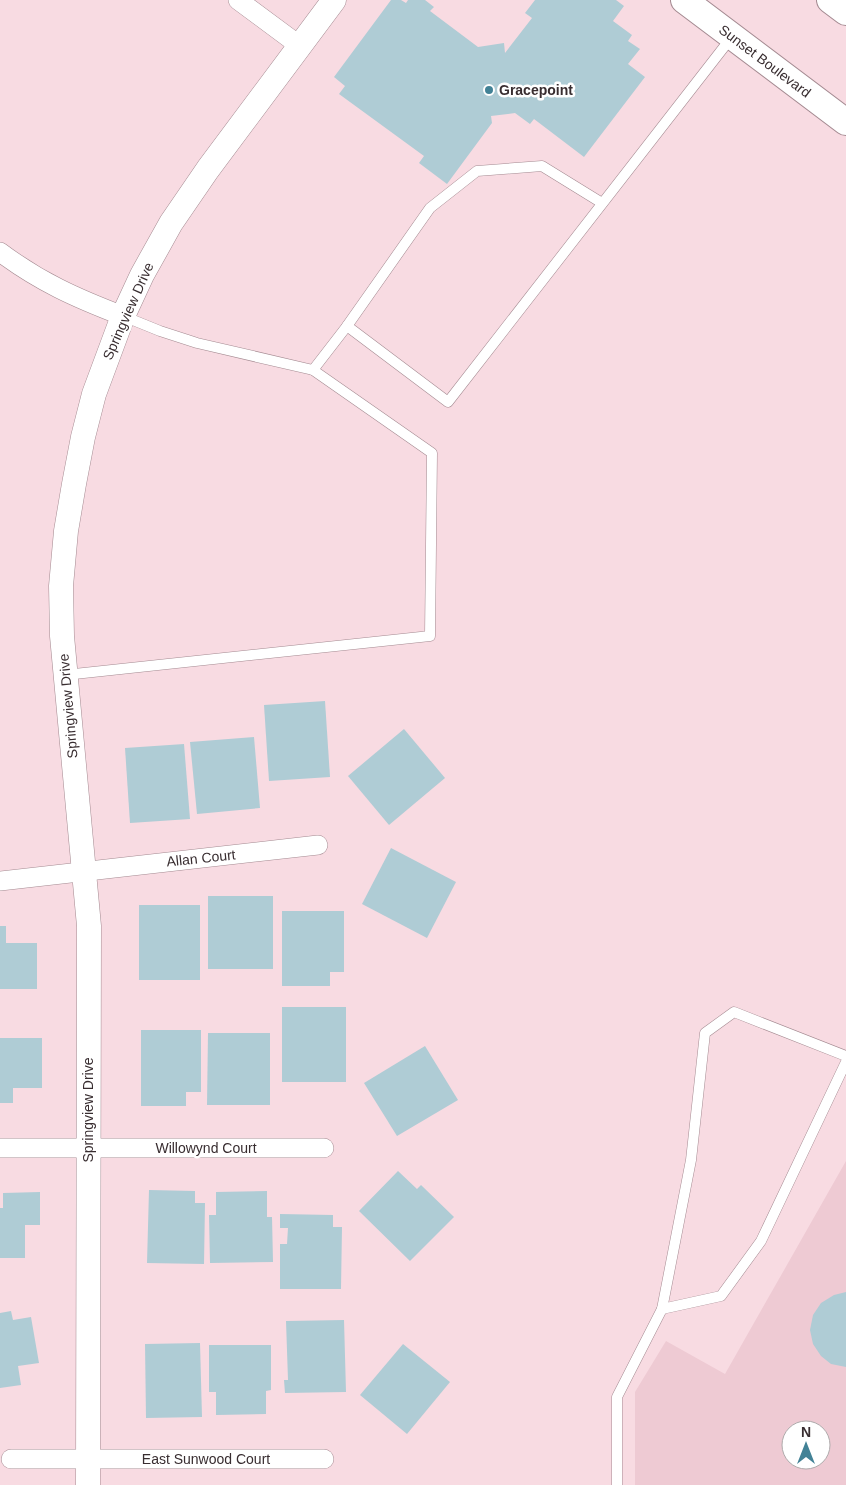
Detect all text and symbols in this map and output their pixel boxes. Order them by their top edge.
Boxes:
street label: Sunset Boulevard [716,21,814,101]
place label: Gracepoint [499,82,573,98]
marker: Gracepoint [483,84,495,96]
street label: Springview Drive [99,260,157,362]
street label: Springview Drive [55,653,81,759]
street label: Allan Court [166,846,236,870]
street label: Springview Drive [80,1057,96,1163]
street label: Willowynd Court [155,1140,257,1156]
north arrow [781,1420,831,1470]
text: N [801,1424,811,1440]
street label: East Sunwood Court [142,1451,270,1467]

